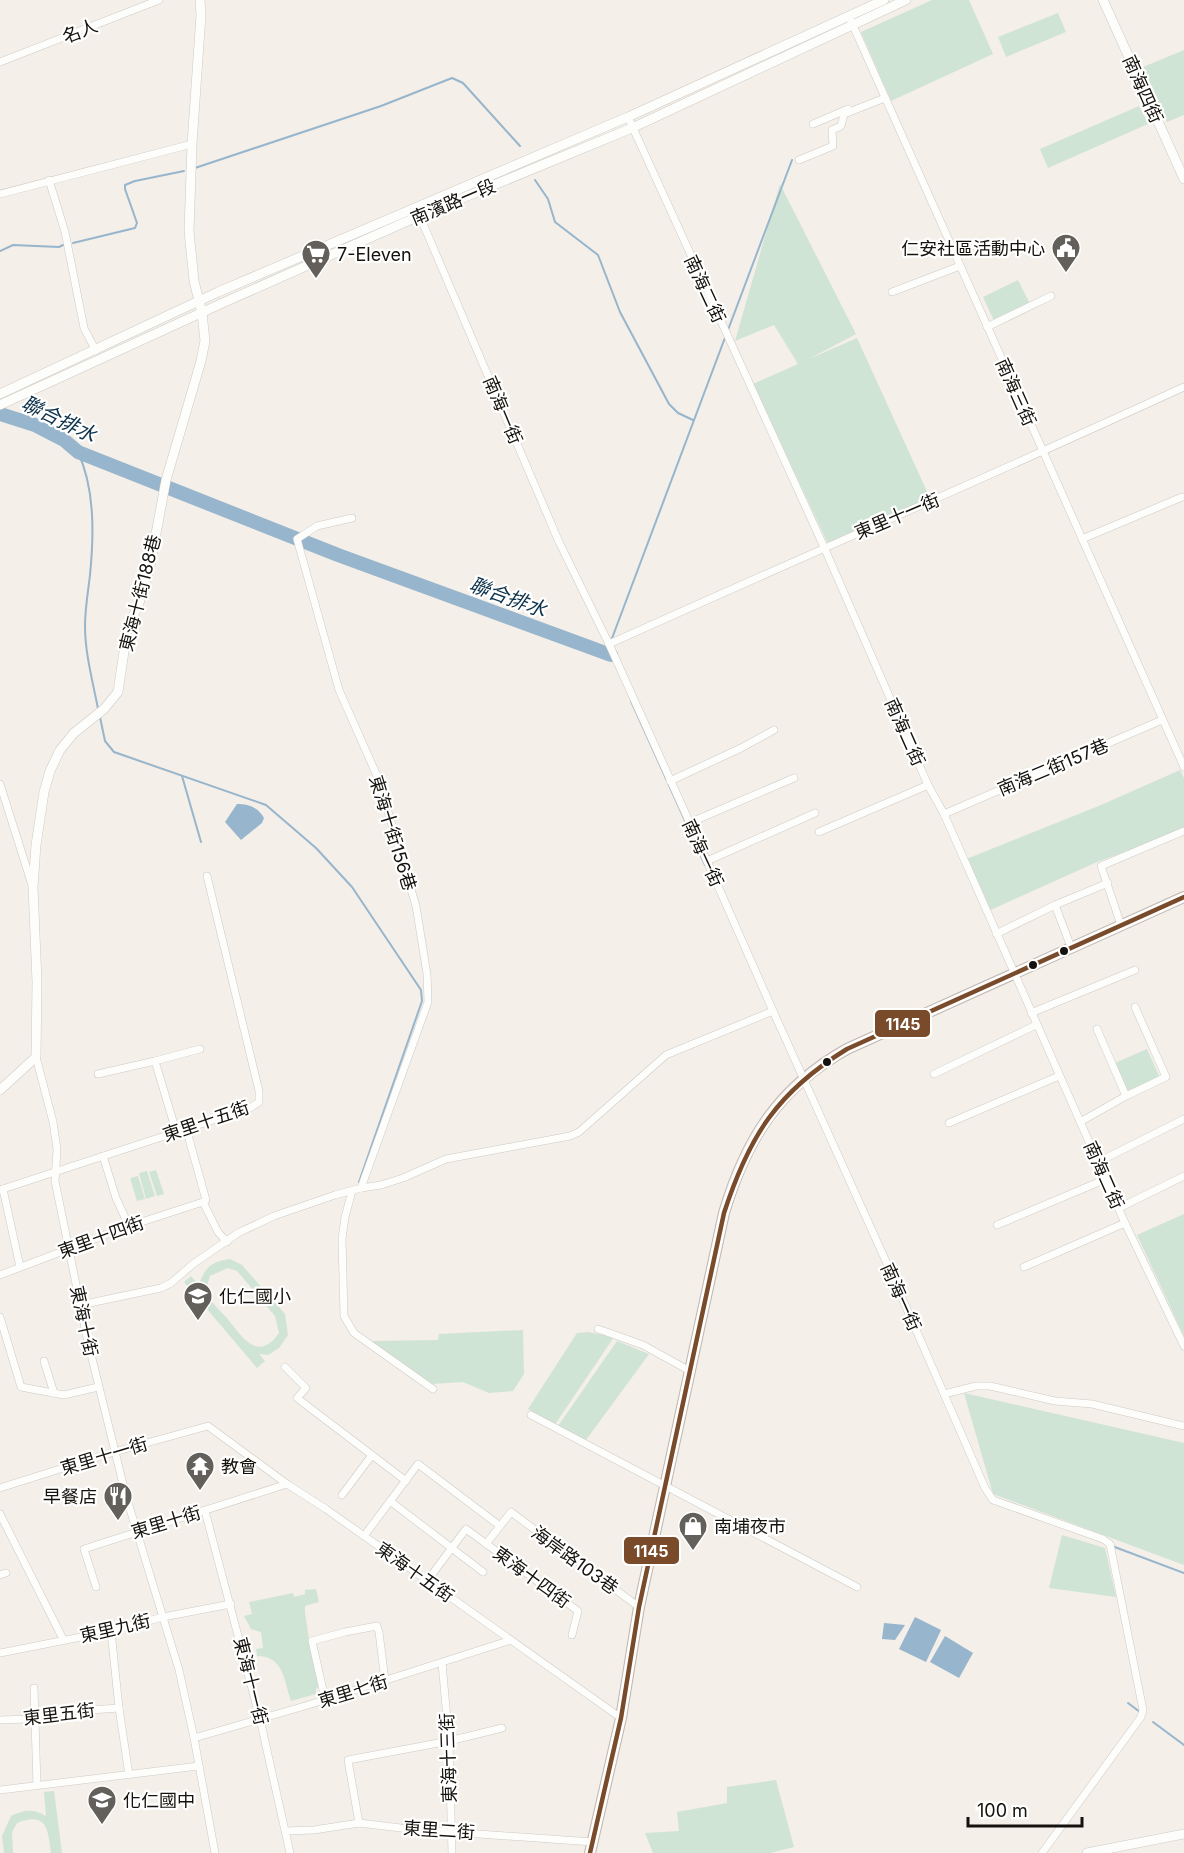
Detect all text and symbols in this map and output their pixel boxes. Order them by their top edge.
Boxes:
street label: 名人 [59,15,101,47]
street label: 南海四街 [1119,52,1167,126]
street label: 南濱路一段 [407,175,499,229]
public building icon: 仁安社區活動中心 [1050,232,1082,274]
supermarket icon: 7-Eleven [300,238,332,280]
place label: 仁安社區活動中心 [901,238,1045,259]
place label: 7-Eleven [337,244,412,265]
street label: 南海二街 [680,252,730,326]
street label: 南海三街 [992,355,1040,429]
street label: 南海一街 [479,373,527,447]
water label: 聯合排水 [18,391,101,448]
street label: 東里十一街 [851,489,943,543]
street label: 東海十街188巷 [115,532,165,654]
water label: 聯合排水 [466,572,551,622]
street label: 南海二街 [881,695,929,769]
street label: 南海二街157巷 [994,734,1112,800]
street label: 東海十街156巷 [365,773,421,893]
street label: 南海一街 [678,816,728,890]
unlabelled marker [1058,945,1070,957]
unlabelled marker [1027,959,1039,971]
line badge: 1145 [874,1009,931,1038]
text: 1145 [886,1014,920,1034]
unlabelled marker [821,1056,833,1068]
street label: 東里十五街 [160,1096,252,1146]
street label: 南海二街 [1080,1138,1128,1212]
street label: 東里十四街 [55,1212,147,1262]
street label: 南海一街 [877,1260,925,1334]
school or university icon: 化仁國小 [182,1280,214,1322]
street label: 東海十街 [66,1284,102,1358]
place label: 化仁國小 [219,1286,291,1307]
street label: 東里十一街 [58,1433,150,1479]
temple icon: 教會 [184,1450,216,1492]
place label: 教會 [221,1456,257,1477]
restaurant icon: 早餐店 [102,1480,134,1522]
place label: 早餐店 [43,1486,97,1507]
street label: 東里十街 [129,1501,203,1543]
shop icon: 南埔夜市 [677,1510,709,1552]
place label: 南埔夜市 [714,1516,786,1537]
street label: 海岸路103巷 [528,1522,622,1598]
line badge: 1145 [623,1536,680,1565]
street label: 東海十五街 [372,1538,458,1606]
text: 1145 [634,1541,668,1561]
street label: 東海十四街 [489,1542,575,1612]
street label: 東里九街 [78,1610,152,1646]
street label: 東海十一街 [230,1635,272,1727]
street label: 東里七街 [316,1670,390,1712]
street label: 東里五街 [22,1699,96,1729]
street label: 東海十三街 [436,1713,460,1803]
school or university icon: 化仁國中 [86,1784,118,1826]
place label: 化仁國中 [123,1790,195,1811]
scale bar [968,1790,1082,1828]
text: 100 m [977,1800,1028,1821]
street label: 東里二街 [402,1817,476,1843]

